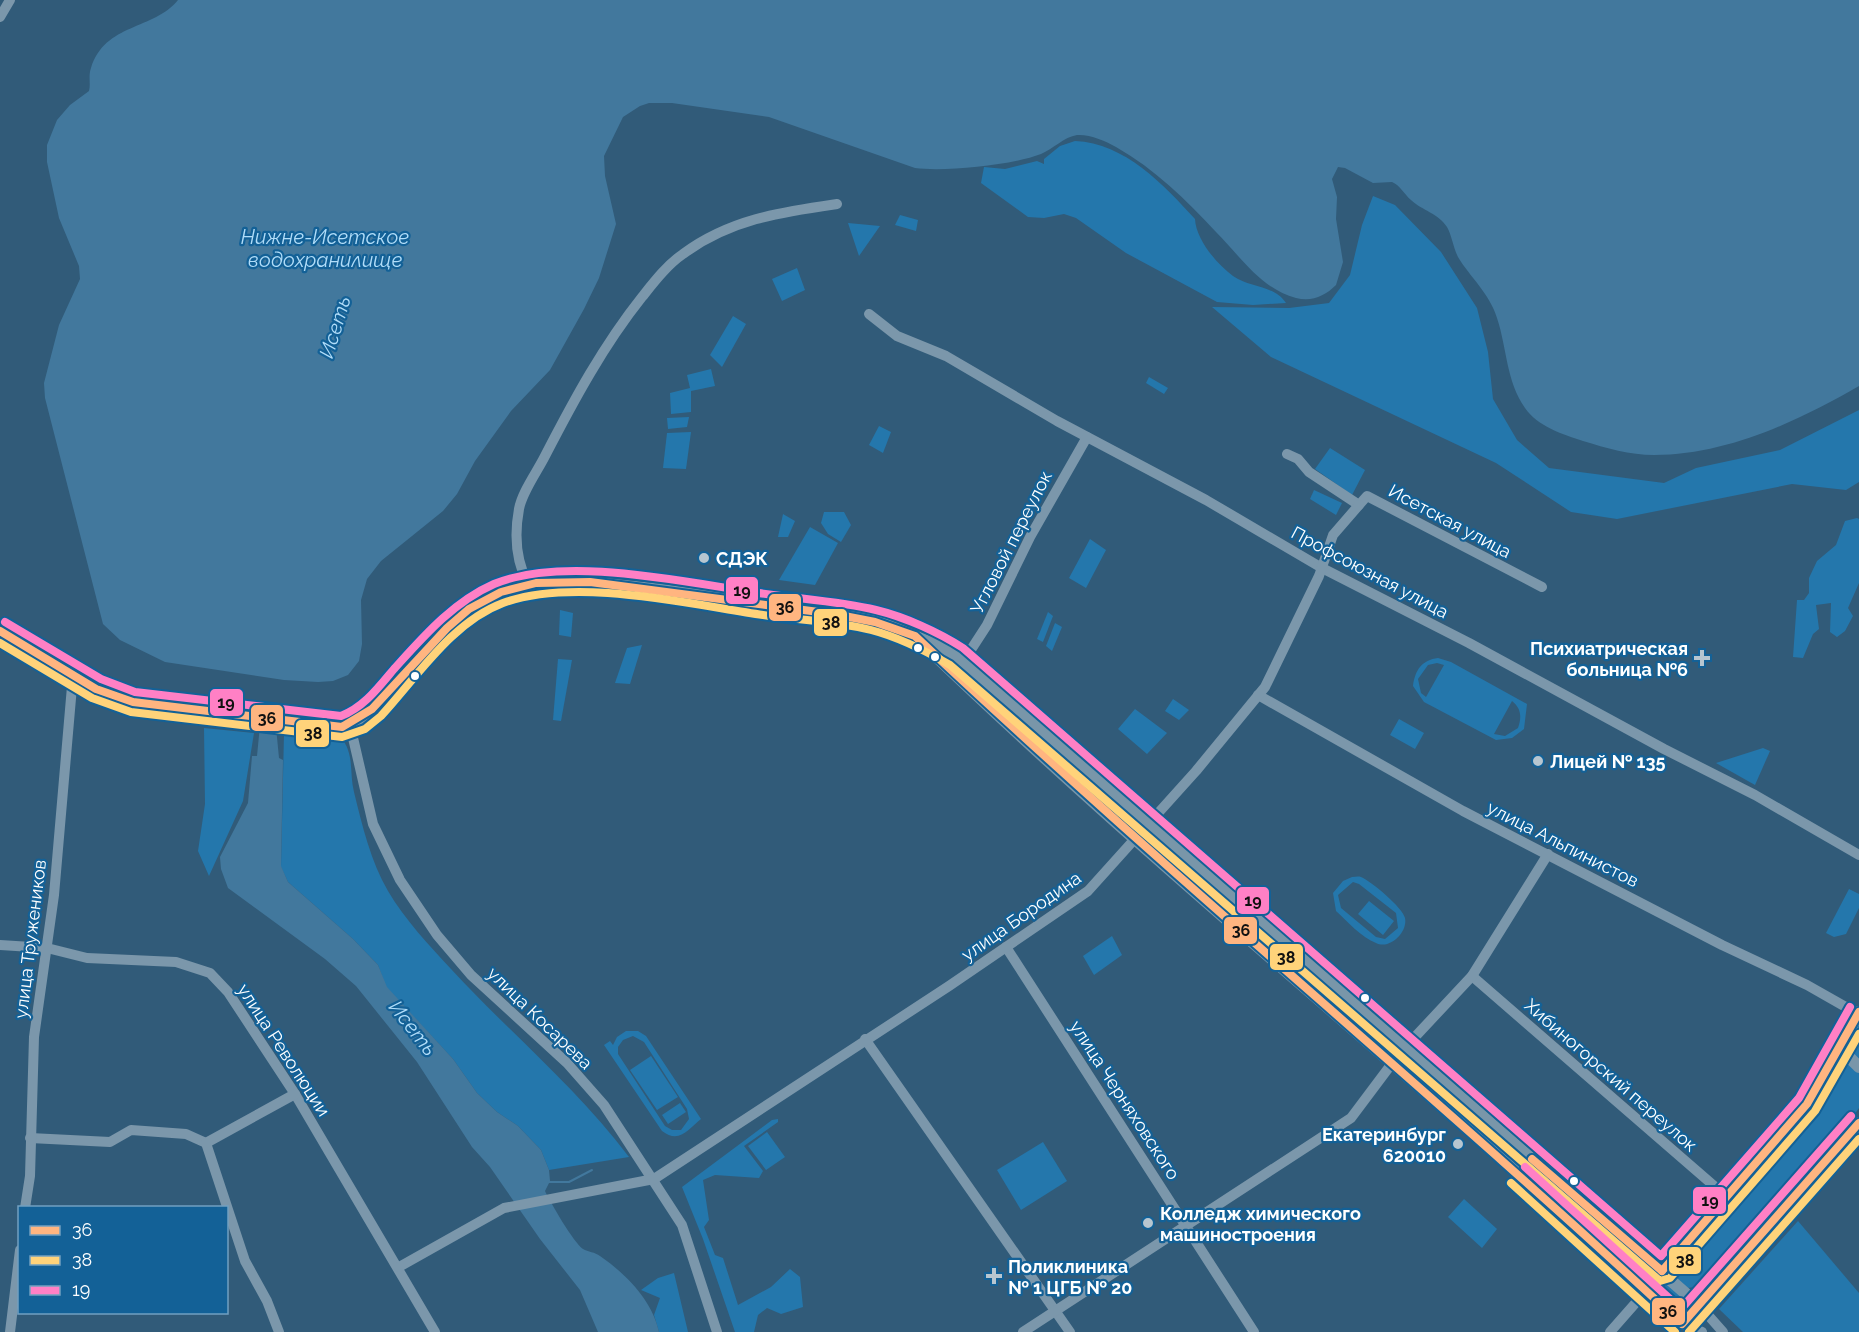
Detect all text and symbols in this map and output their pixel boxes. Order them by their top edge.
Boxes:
water label: Нижне-Исетское водохранилище [241,225,409,272]
water label: Исеть [314,293,356,361]
street label: Угловой переулок [966,467,1056,617]
street label: Исетская улица [1385,480,1515,562]
street label: Профсоюзная улица [1288,522,1452,622]
place label: СДЭК [716,548,768,569]
marker: СДЭК [697,551,711,565]
line badge: 19 [725,576,759,605]
text: 19 [733,581,751,600]
line badge: 36 [768,593,802,622]
text: 36 [776,598,795,617]
line badge: 38 [813,608,848,637]
text: 38 [822,613,840,632]
place label: Психиатрическая больница №6 [1530,638,1688,680]
unlabelled marker [912,642,924,654]
marker: Психиатрическая больница №6 [1693,649,1711,667]
unlabelled marker [929,651,941,663]
unlabelled marker [409,670,421,682]
line badge: 19 [209,688,244,717]
text: 19 [217,693,235,712]
line badge: 36 [250,704,284,732]
text: 36 [258,709,277,728]
line badge: 38 [295,719,330,748]
text: 38 [304,724,322,743]
place label: Лицей № 135 [1550,751,1666,772]
marker: Лицей № 135 [1531,754,1545,768]
street label: улица Альпинистов [1484,797,1642,891]
street label: улица Тружеников [10,858,50,1020]
street label: улица Бородина [957,867,1085,965]
line badge: 19 [1236,886,1270,915]
text: 19 [1244,891,1262,910]
line badge: 36 [1223,916,1258,945]
text: 36 [1232,921,1251,940]
line badge: 38 [1269,943,1304,971]
text: 38 [1277,948,1295,967]
street label: улица Косарева [483,963,597,1073]
street label: улица Революции [233,980,335,1120]
unlabelled marker [1359,992,1371,1004]
street label: Хибиногорский переулок [1521,994,1701,1156]
water label: Исеть [384,995,442,1061]
street label: улица Черняховского [1066,1017,1184,1184]
place label: Екатеринбург 620010 [1322,1124,1446,1166]
marker: Екатеринбург 620010 [1451,1137,1465,1151]
unlabelled marker [1568,1175,1580,1187]
line badge: 19 [1692,1186,1727,1215]
text: 19 [1701,1191,1719,1210]
place label: Колледж химического машиностроения [1160,1203,1361,1245]
legend [18,1206,228,1314]
marker: Колледж химического машиностроения [1141,1216,1155,1230]
text: 36 [72,1219,93,1240]
line badge: 38 [1668,1246,1702,1275]
text: 38 [72,1249,92,1270]
text: 38 [1676,1251,1694,1270]
place label: Поликлиника № 1 ЦГБ № 20 [1008,1256,1132,1298]
marker: Поликлиника № 1 ЦГБ № 20 [985,1267,1003,1285]
text: 19 [72,1279,90,1300]
line badge: 36 [1651,1297,1686,1326]
text: 36 [1659,1302,1678,1321]

